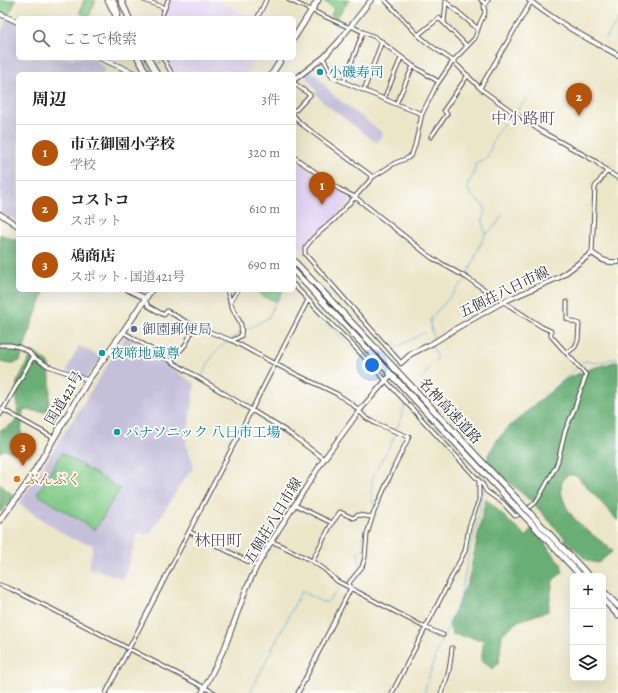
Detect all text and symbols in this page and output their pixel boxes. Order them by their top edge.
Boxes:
search box [16,16,296,60]
icon: search [30,27,52,49]
text: ここで検索 [62,29,137,49]
place label: 小磯寿司 [328,63,384,82]
marker: 小磯寿司 [315,67,325,77]
pin: 2 [566,83,592,116]
text: 周辺 [32,88,66,111]
text: 3件 [262,91,280,108]
district label: 中小路町 [491,108,555,130]
text: 市立御園小学校 [70,134,175,154]
text: 1 [43,144,47,161]
text: 320 m [248,144,280,161]
text: 学校 [70,156,96,173]
pin: 1 [309,172,335,205]
text: コストコ [70,190,129,210]
text: 2 [42,200,48,217]
text: 610 m [249,200,280,217]
text: スポット [70,212,122,229]
text: 鳰商店 [70,246,115,266]
text: 3 [42,256,48,273]
text: 690 m [248,256,280,273]
street label: 五個荘八日市線 [456,262,552,322]
text: スポット · 国道421号 [70,268,185,285]
place label: 御園郵便局 [142,320,212,339]
marker: 御園郵便局 [129,324,139,334]
place label: 夜啼地蔵尊 [110,344,180,363]
marker: 夜啼地蔵尊 [97,348,107,358]
your location [362,355,382,375]
street label: 国道421号 [40,367,88,429]
street label: 名神高速道路 [414,374,486,448]
place label: パナソニック 八日市工場 [125,423,281,442]
marker: パナソニック 八日市工場 [112,427,122,437]
pin: 3 [10,433,36,466]
place label: ぶんぶく [25,470,81,489]
marker: ぶんぶく [12,474,22,484]
street label: 五個荘八日市線 [240,474,306,568]
district label: 林田町 [194,530,242,552]
map controls [570,573,606,681]
button: + [570,573,606,609]
button: − [570,609,606,645]
button: layers [570,645,606,681]

